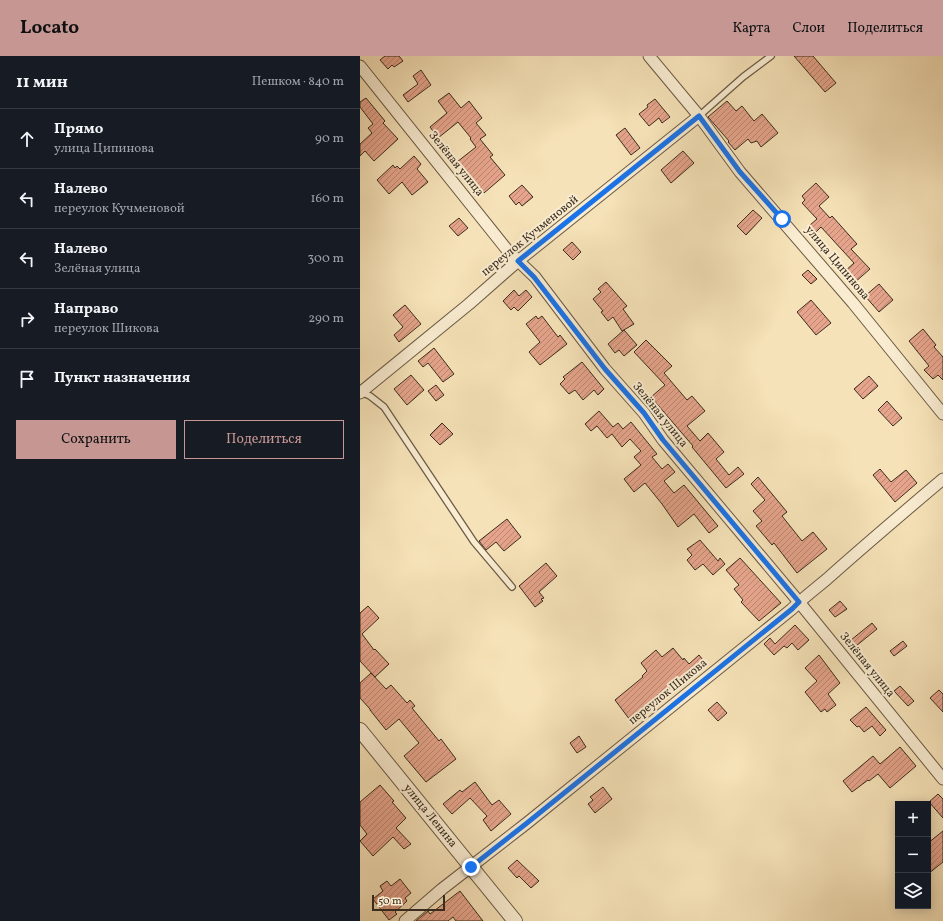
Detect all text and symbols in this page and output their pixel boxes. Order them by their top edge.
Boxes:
text: Locato [20,15,79,41]
text: Карта [732,19,770,38]
text: Слои [792,19,825,38]
text: Поделиться [847,19,923,38]
text: 11 мин [16,71,68,94]
text: Пешком · 840 m [252,73,344,91]
text: Прямо [54,119,103,140]
icon: ahead [16,128,38,150]
street label: Зелёная улица [425,128,487,200]
text: 90 m [315,130,344,148]
text: улица Ципинова [54,140,154,158]
text: Налево [54,179,108,200]
icon: left [16,188,38,210]
text: 160 m [310,190,344,208]
street label: переулок Кучменовой [478,192,582,280]
text: переулок Кучменовой [54,200,185,218]
route start [773,210,791,228]
street label: улица Ципинова [801,222,873,304]
text: Налево [54,239,108,260]
icon: left [16,248,38,270]
text: 300 m [308,250,344,268]
text: Зелёная улица [54,260,140,278]
text: Направо [54,299,118,320]
icon: right [16,308,38,330]
text: 290 m [308,310,344,328]
text: переулок Шикова [54,320,159,338]
icon: arrive [16,368,38,390]
text: Пункт назначения [54,368,190,389]
street label: Зелёная улица [629,379,691,451]
button: Сохранить [16,420,176,459]
button: Поделиться [184,420,344,459]
street label: Зелёная улица [836,629,898,701]
street label: переулок Шикова [625,655,711,729]
street label: улица Ленина [399,781,461,851]
map controls [895,801,931,909]
button: + [895,801,931,837]
button: − [895,837,931,873]
route end [462,858,480,876]
button: layers [895,873,931,909]
scale bar [372,893,445,912]
text: 50 m [378,894,402,909]

